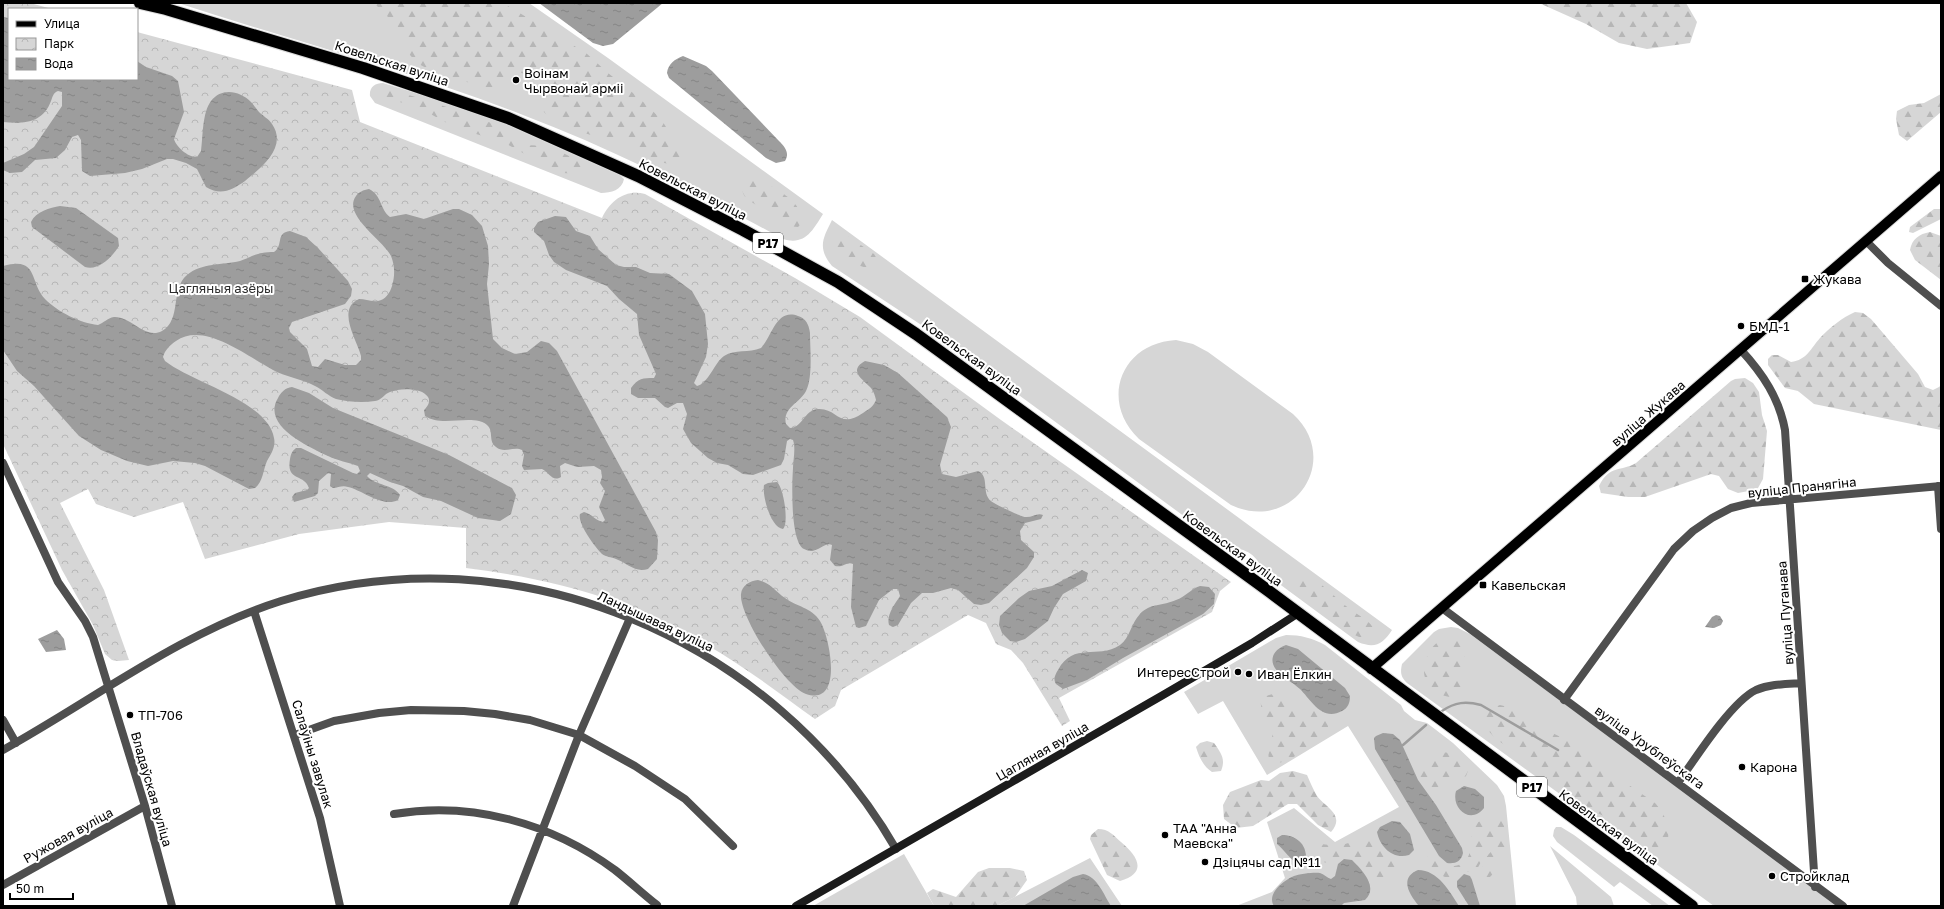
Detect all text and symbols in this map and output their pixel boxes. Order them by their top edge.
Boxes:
legend [8,8,138,80]
text: Улица [44,16,80,31]
text: Парк [44,36,74,51]
street label: Ковельская вуліца [333,37,451,89]
text: Вода [44,56,73,71]
place label: Воінам Чырвонай арміі [524,65,623,96]
marker: Воінам Чырвонай арміі [511,75,521,85]
street label: Ковельская вуліца [636,155,750,223]
road number: Р17 [753,233,783,253]
place label: Жукава [1813,271,1862,287]
marker: Жукава [1800,274,1810,284]
park label: Цагляныя азёры [168,280,274,296]
street label: Ковельская вуліца [919,316,1025,398]
place label: БМД-1 [1749,318,1790,334]
marker: БМД-1 [1736,321,1746,331]
street label: вуліца Жукава [1608,377,1688,449]
street label: вуліца Пранягіна [1747,473,1857,501]
street label: Ковельская вуліца [1180,507,1286,589]
street label: вуліца Пуганава [1773,561,1797,665]
place label: Кавельская [1491,577,1566,593]
marker: Кавельская [1478,580,1488,590]
street label: Ландышавая вуліца [596,587,716,655]
place label: ИнтересСтрой [1137,664,1230,680]
place label: Иван Ёлкин [1257,666,1332,682]
marker: ИнтересСтрой [1233,667,1243,677]
marker: Иван Ёлкин [1244,669,1254,679]
street label: Салаўіны завулак [289,698,337,811]
street label: вуліца Урублеўскага [1592,702,1708,792]
place label: ТП-706 [138,707,183,723]
marker: ТП-706 [125,710,135,720]
street label: Цагляная вуліца [993,718,1091,784]
street label: Владаўская вуліца [128,730,176,848]
place label: Карона [1750,759,1797,775]
marker: Карона [1737,762,1747,772]
road number: Р17 [1517,777,1547,797]
street label: Ковельская вуліца [1556,786,1662,868]
street label: Ружовая вуліца [20,804,116,866]
place label: ТАА "Анна Маевска" [1173,820,1237,851]
marker: ТАА "Анна Маевска" [1160,830,1170,840]
place label: Дзіцячы сад №11 [1213,854,1321,870]
marker: Дзіцячы сад №11 [1200,857,1210,867]
place label: Стройклад [1780,868,1850,884]
marker: Стройклад [1767,871,1777,881]
scale bar [10,875,73,901]
text: 50 m [16,881,44,896]

